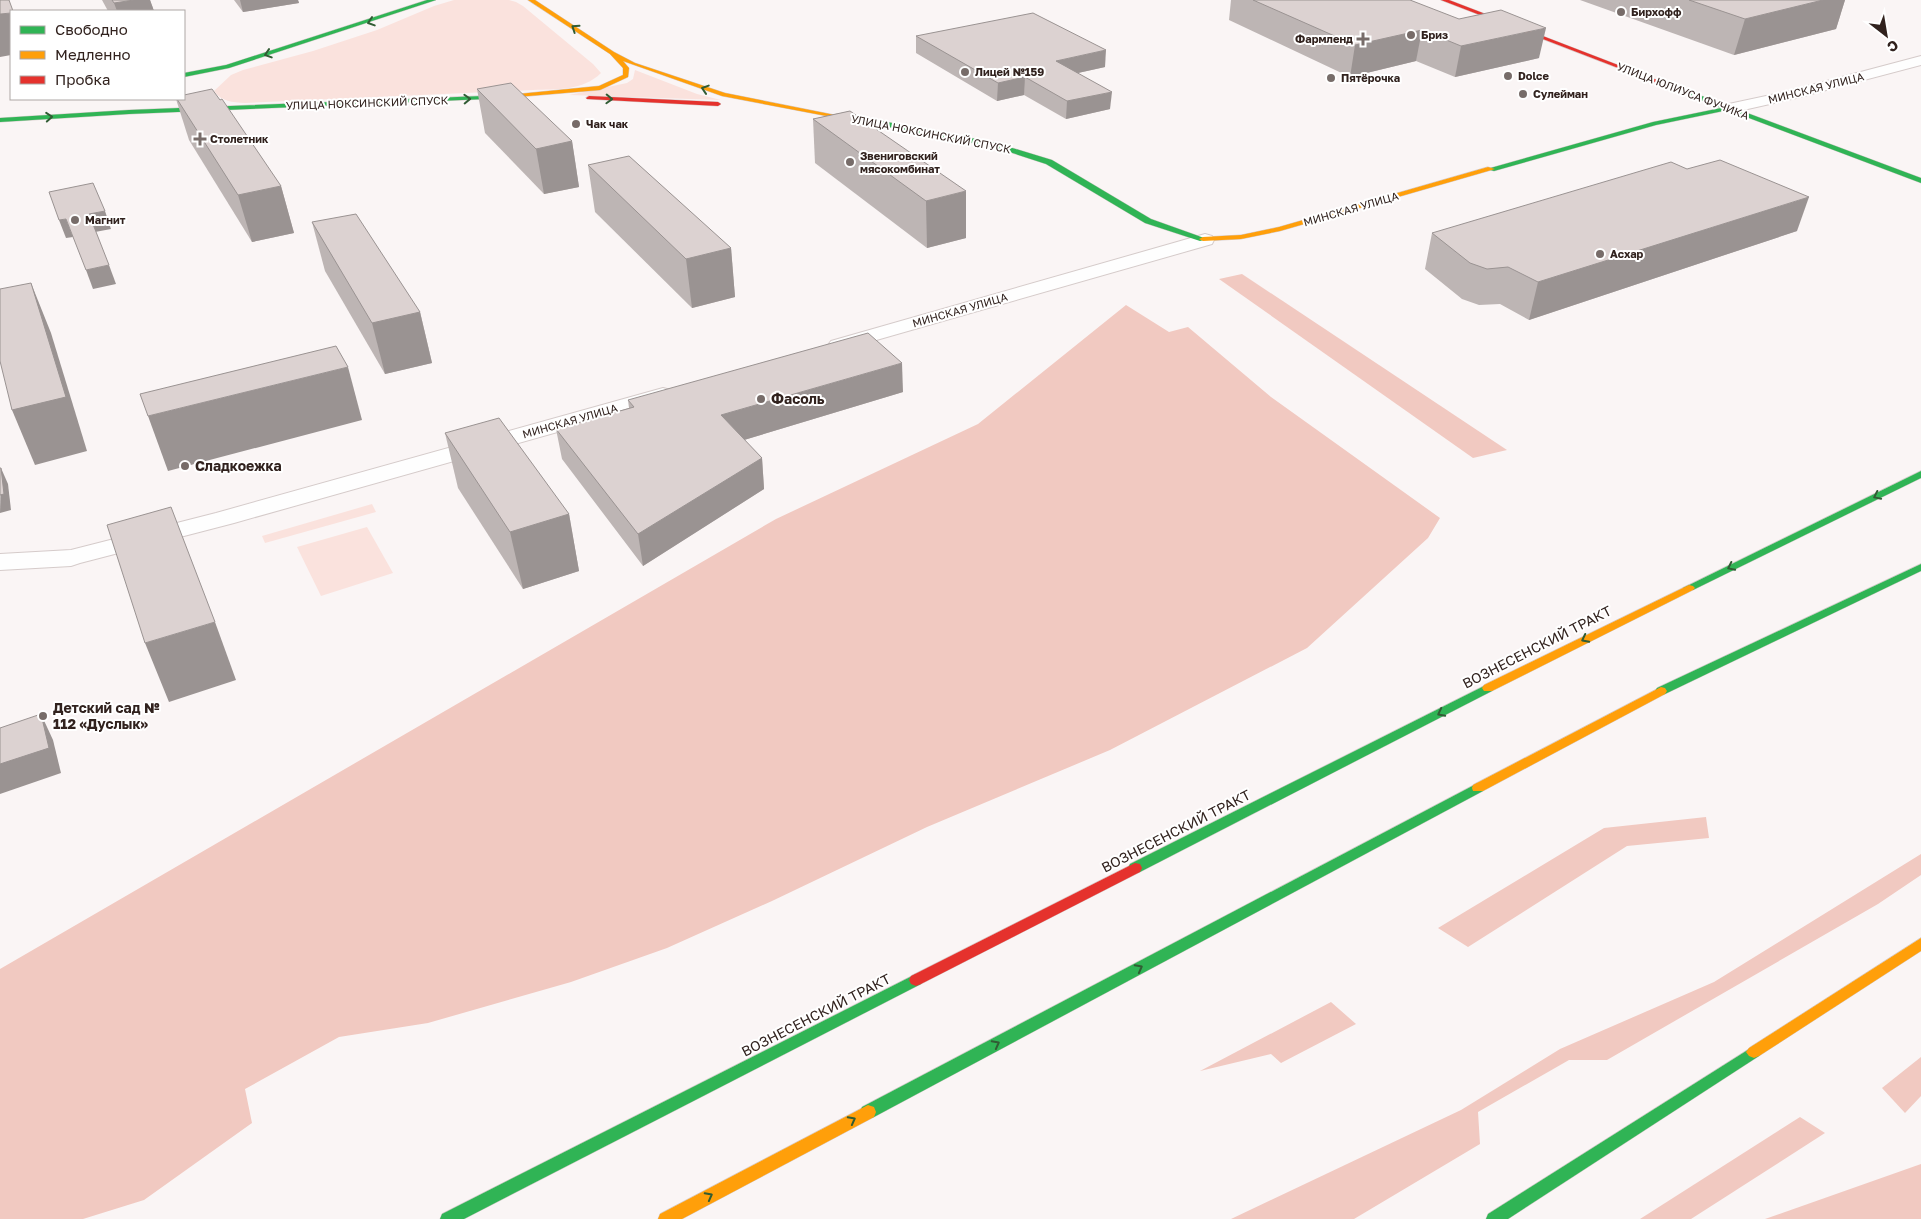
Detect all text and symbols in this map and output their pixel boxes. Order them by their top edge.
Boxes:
place label: Бирхофф [1631,5,1682,18]
marker: Бирхофф [1615,6,1627,18]
legend [10,10,185,100]
north arrow [1861,10,1911,60]
one-way arrow [368,16,376,26]
text: Свободно [55,20,128,38]
one-way arrow [571,25,580,34]
place label: Бриз [1421,28,1448,41]
marker: Бриз [1405,29,1417,41]
place label: Фармленд [1295,32,1353,45]
marker: Фармленд [1357,33,1369,45]
text: С [1884,37,1902,56]
text: Медленно [55,45,131,63]
one-way arrow [265,49,273,59]
street label: УЛИЦА ЮЛИУСА ФУЧИКА [1615,59,1752,122]
place label: Лицей №159 [975,65,1044,78]
marker: Лицей №159 [959,66,971,78]
place label: Dolce [1518,69,1549,82]
street label: МИНСКАЯ УЛИЦА [1767,69,1866,106]
text: Пробка [55,70,110,88]
marker: Dolce [1502,70,1514,82]
place label: Пятёрочка [1341,71,1400,84]
marker: Пятёрочка [1325,72,1337,84]
one-way arrow [702,85,710,95]
place label: Сулейман [1533,87,1588,100]
marker: Сулейман [1517,88,1529,100]
street label: УЛИЦА НОКСИНСКИЙ СПУСК [286,93,449,112]
one-way arrow [463,93,471,104]
one-way arrow [605,93,613,104]
one-way arrow [45,112,53,123]
street label: УЛИЦА НОКСИНСКИЙ СПУСК [850,112,1012,155]
place label: Чак чак [586,117,629,130]
marker: Чак чак [570,118,582,130]
place label: Столетник [210,132,269,145]
marker: Столетник [194,133,206,145]
place label: Звениговский мясокомбинат [860,149,940,175]
marker: Звениговский мясокомбинат [844,156,856,168]
street label: МИНСКАЯ УЛИЦА [1302,189,1400,228]
place label: Магнит [85,213,126,226]
marker: Магнит [69,214,81,226]
place label: Асхар [1610,247,1644,260]
marker: Асхар [1594,248,1606,260]
street label: МИНСКАЯ УЛИЦА [911,290,1009,329]
place label: Фасоль [771,390,825,407]
marker: Фасоль [755,393,767,405]
street label: МИНСКАЯ УЛИЦА [521,401,619,440]
place label: Сладкоежка [195,457,282,474]
marker: Сладкоежка [179,460,191,472]
one-way arrow [1873,490,1882,500]
one-way arrow [1727,561,1736,571]
street label: ВОЗНЕСЕНСКИЙ ТРАКТ [1459,601,1614,692]
one-way arrow [1581,633,1590,643]
place label: Детский сад № 112 «Дуслык» [53,699,160,732]
one-way arrow [1437,707,1446,717]
marker: Детский сад № 112 «Дуслык» [37,710,49,722]
street label: ВОЗНЕСЕНСКИЙ ТРАКТ [1098,785,1253,876]
one-way arrow [1134,964,1143,974]
street label: ВОЗНЕСЕНСКИЙ ТРАКТ [738,969,893,1060]
one-way arrow [991,1040,1000,1050]
one-way arrow [847,1116,856,1126]
one-way arrow [703,1192,712,1202]

